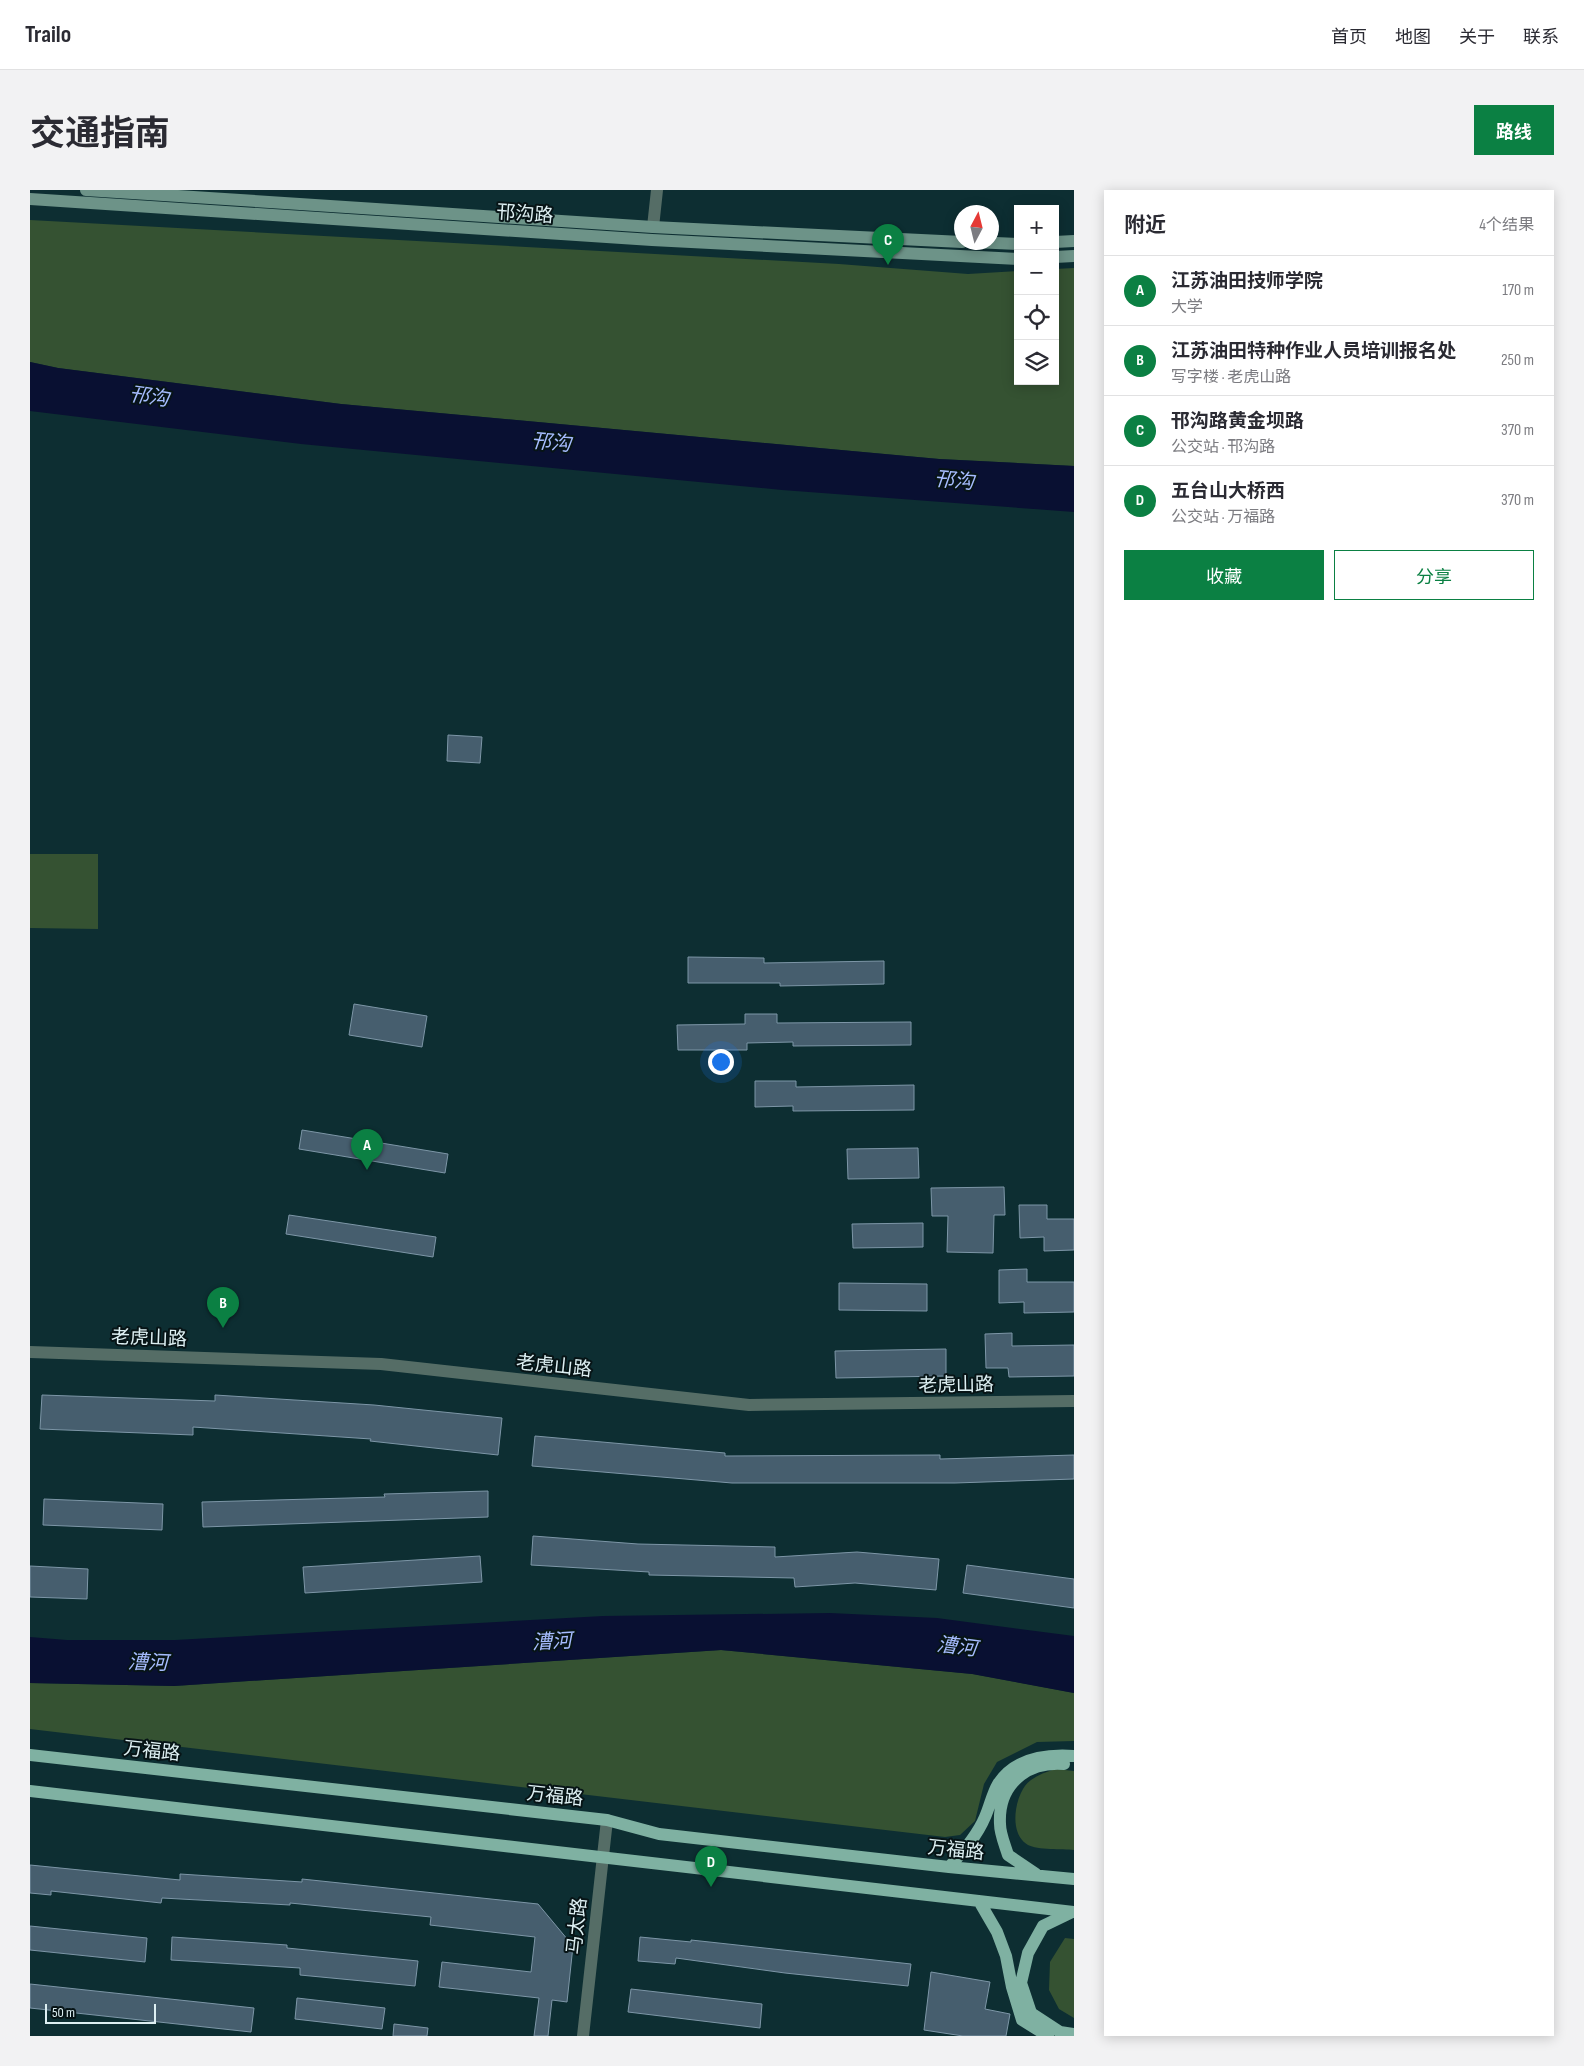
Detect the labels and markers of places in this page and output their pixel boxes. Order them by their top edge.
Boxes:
pin: C [872,224,904,265]
pin: A [351,1129,383,1170]
pin: B [207,1287,239,1328]
pin: D [695,1846,727,1887]

